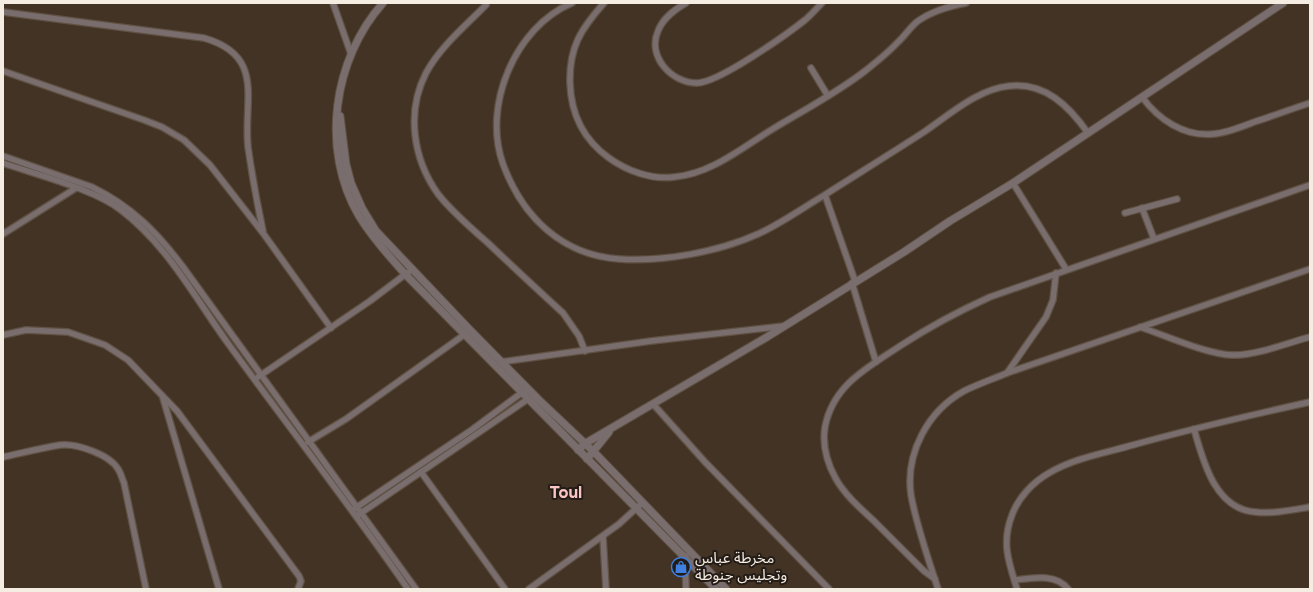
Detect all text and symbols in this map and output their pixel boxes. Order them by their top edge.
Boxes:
district label: Toul [550,482,582,502]
place label: مخرطة عباس وتجليس جنوطة [695,549,787,584]
shop icon: مخرطة عباس وتجليس جنوطة [670,556,692,578]

